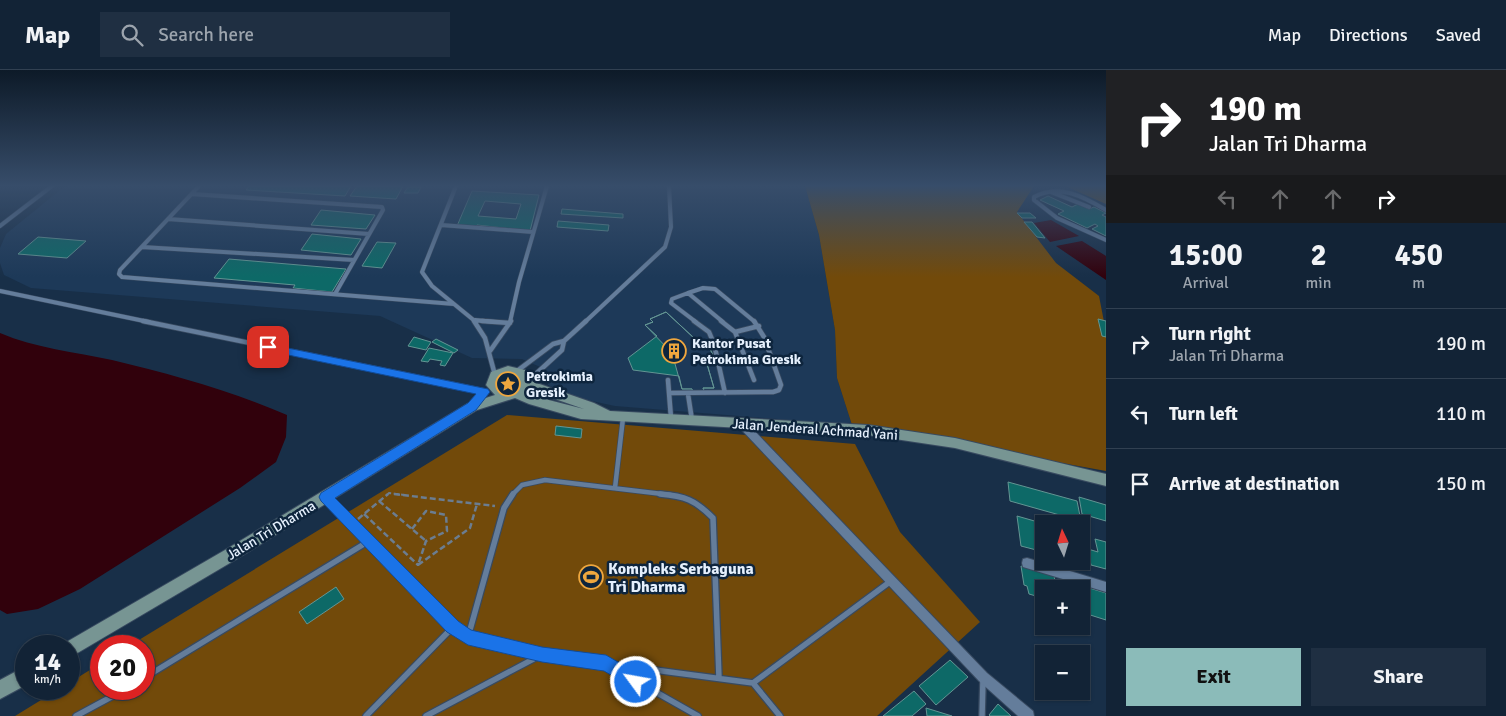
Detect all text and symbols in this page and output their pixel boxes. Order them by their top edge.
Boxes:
search box [100,12,450,57]
text: Map [25,20,70,50]
icon: search [118,21,146,49]
text: Search here [158,23,254,47]
text: Map [1268,24,1301,46]
text: Directions [1329,24,1408,46]
text: Saved [1436,24,1481,46]
text: 190 m [1209,87,1302,130]
icon: right [1126,90,1191,155]
text: Jalan Tri Dharma [1209,130,1367,157]
icon: left [1213,185,1241,213]
icon: ahead [1266,185,1294,213]
icon: ahead [1319,185,1347,213]
icon: right [1372,185,1400,213]
text: 15:00 [1169,237,1243,274]
text: 2 [1310,237,1327,274]
text: 450 [1394,237,1443,274]
text: Arrival [1183,273,1229,293]
text: min [1306,273,1331,293]
text: m [1412,273,1425,293]
text: Turn right [1169,322,1251,346]
pin [247,326,289,368]
icon: right [1126,330,1154,358]
text: 190 m [1436,332,1486,356]
icon: arrive [254,333,282,361]
place label: Kantor Pusat Petrokimia Gresik [692,335,802,368]
building icon: Kantor Pusat Petrokimia Gresik [661,338,687,364]
text: Jalan Tri Dharma [1169,346,1284,366]
place label: Petrokimia Gresik [526,368,593,401]
place icon: Petrokimia Gresik [495,371,521,397]
icon: left [1126,400,1154,428]
text: Turn left [1169,402,1238,426]
text: 110 m [1436,402,1486,426]
street label: Jalan Jenderal Achmad Yani [732,415,898,444]
icon: arrive [1126,470,1154,498]
text: Arrive at destination [1169,472,1340,496]
text: 150 m [1436,472,1486,496]
street label: Jalan Tri Dharma [224,497,319,564]
north arrow [1035,515,1090,570]
map controls [1035,515,1090,700]
place label: Kompleks Serbaguna Tri Dharma [608,559,754,597]
sports icon: Kompleks Serbaguna Tri Dharma [578,564,604,590]
button: + [1035,580,1090,635]
speed limit sign: 20 [90,635,155,700]
button: − [1035,645,1090,700]
text: 14 [34,646,61,677]
button: Exit [1126,648,1301,706]
button: Share [1311,648,1486,706]
position arrow [609,655,661,707]
text: km/h [34,672,61,687]

